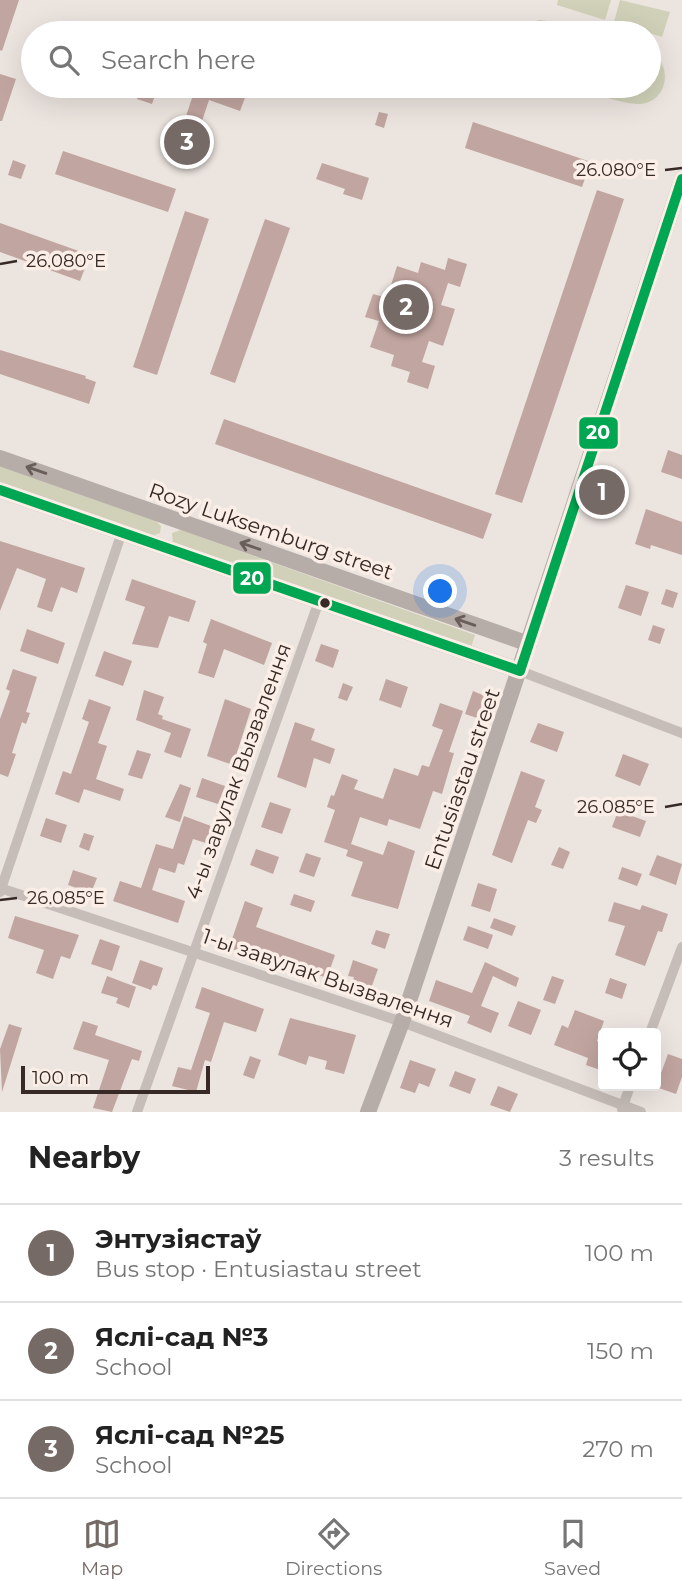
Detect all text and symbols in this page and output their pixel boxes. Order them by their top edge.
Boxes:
search box [21,21,661,98]
icon: search [45,41,83,79]
text: Search here [101,44,256,76]
pin: 3 [164,116,210,168]
text: 26.080°E [576,159,656,181]
text: 26.080°E [26,250,106,272]
pin: 2 [383,281,429,333]
line badge: 20 [578,416,619,450]
text: 20 [586,421,610,444]
one-way arrow [25,463,47,475]
pin: 1 [579,466,625,518]
street label: Rozy Luksemburg street [146,477,396,585]
one-way arrow [240,539,262,551]
line badge: 20 [232,561,272,595]
text: 20 [240,567,264,590]
your location [423,574,457,608]
unlabelled marker [318,596,332,610]
one-way arrow [454,615,476,627]
street label: 4-ы завулак Вызвалення [180,640,296,902]
street label: Entusiastau street [419,685,505,873]
text: 26.085°E [577,796,655,818]
text: 26.085°E [27,887,105,909]
street label: 1-ы завулак Вызвалення [199,923,457,1033]
map controls [598,1028,661,1091]
button: locate [598,1028,661,1091]
scale bar [21,1063,210,1095]
text: 100 m [32,1066,89,1089]
text: Nearby [28,1139,140,1176]
text: 3 results [559,1144,654,1172]
text: Энтузіястаў [95,1223,261,1255]
text: 1 [46,1239,56,1267]
text: 100 m [585,1239,654,1267]
text: Bus stop · Entusiastau street [95,1255,422,1283]
text: Яслі-сад №3 [95,1321,268,1353]
text: 2 [44,1337,58,1365]
text: 150 m [587,1337,654,1365]
text: School [95,1353,173,1381]
text: Яслі-сад №25 [95,1419,284,1451]
text: 3 [44,1435,58,1463]
text: 270 m [582,1435,654,1463]
text: School [95,1451,173,1479]
tab: Map [81,1515,123,1580]
tab: Directions [285,1515,382,1580]
tab: Saved [544,1515,601,1580]

